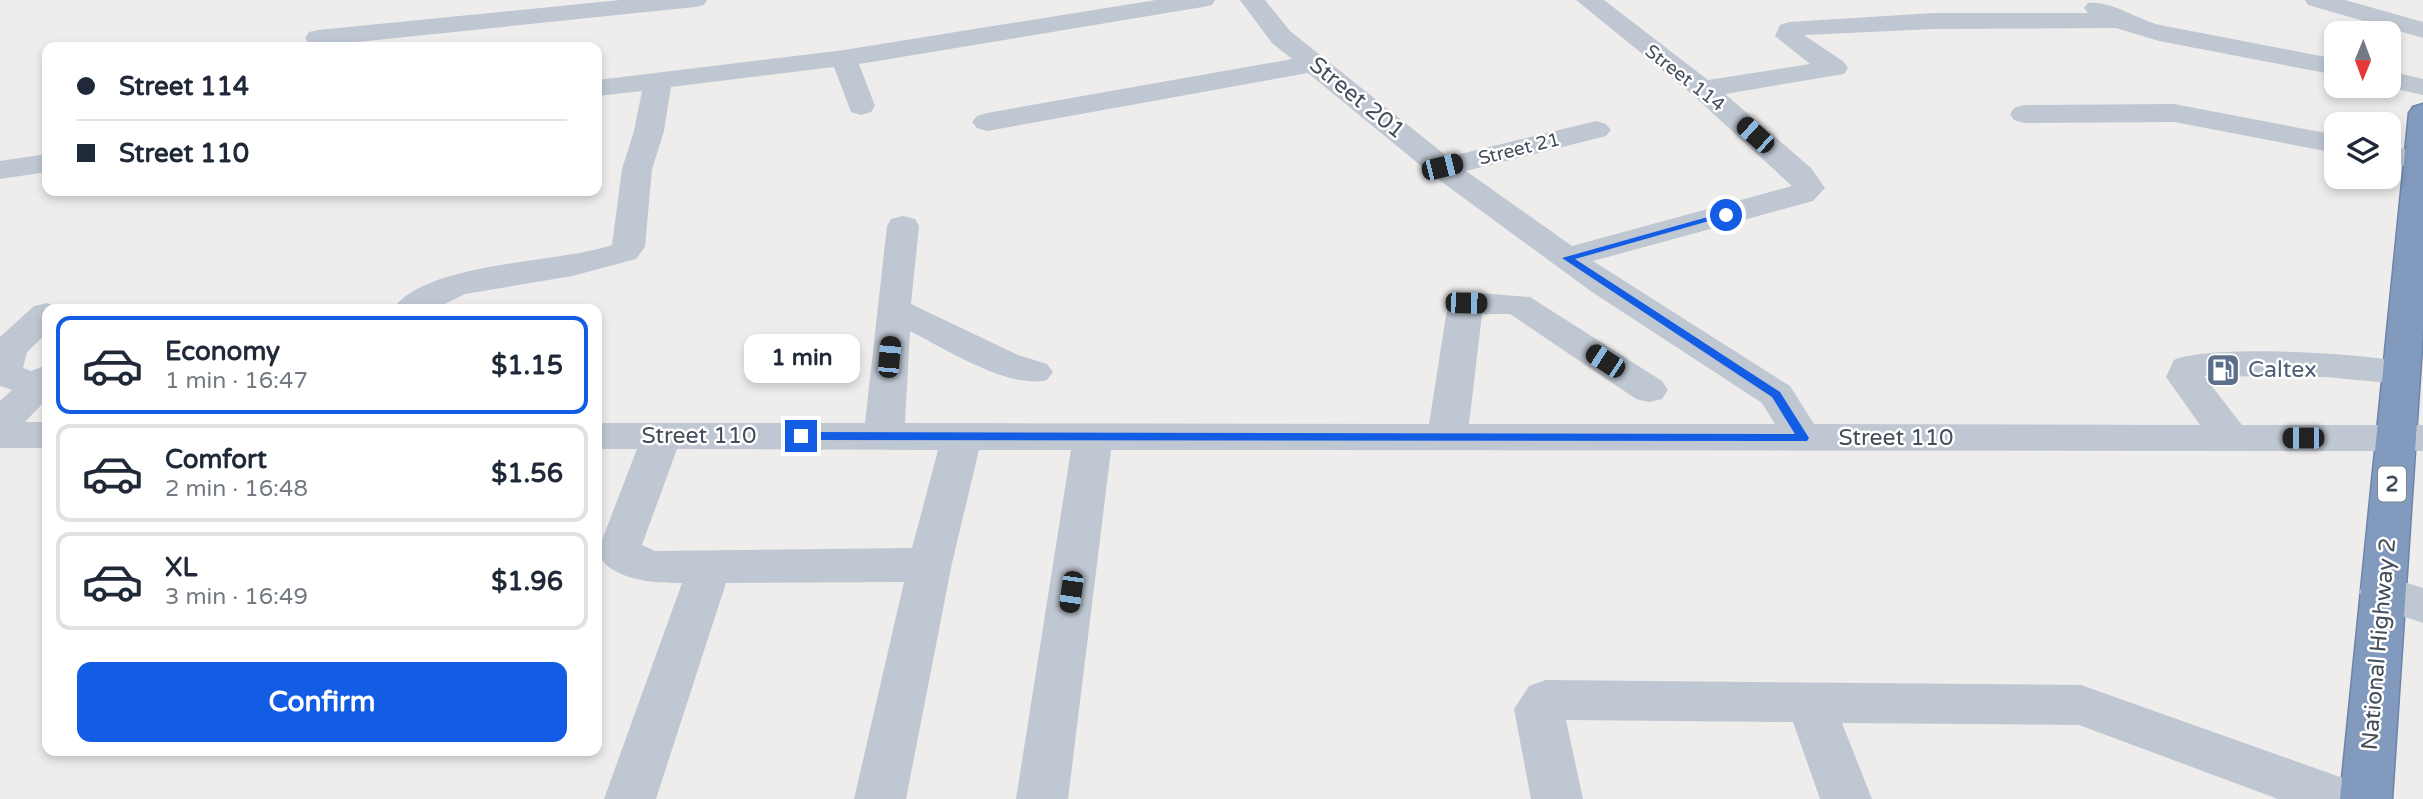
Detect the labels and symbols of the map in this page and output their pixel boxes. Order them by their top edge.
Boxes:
north arrow [2324,21,2401,98]
street label: Street 114 [1641,40,1729,116]
street label: Street 201 [1303,51,1411,145]
car [1733,113,1778,157]
street label: Street 21 [1476,128,1562,170]
car [1420,152,1465,182]
route start [1710,199,1742,231]
car [1445,292,1488,314]
callout: 1 min [743,334,859,384]
car [877,335,902,379]
car [1582,341,1629,381]
fuel station icon: Caltex [2204,351,2242,389]
place label: Caltex [2248,356,2317,384]
route end [785,420,817,452]
street label: Street 110 [641,422,757,450]
street label: Street 110 [1838,424,1954,452]
car [2283,428,2325,449]
road number: 2 [2378,466,2406,502]
street label: National Highway 2 [2356,537,2402,751]
car [1058,570,1085,614]

